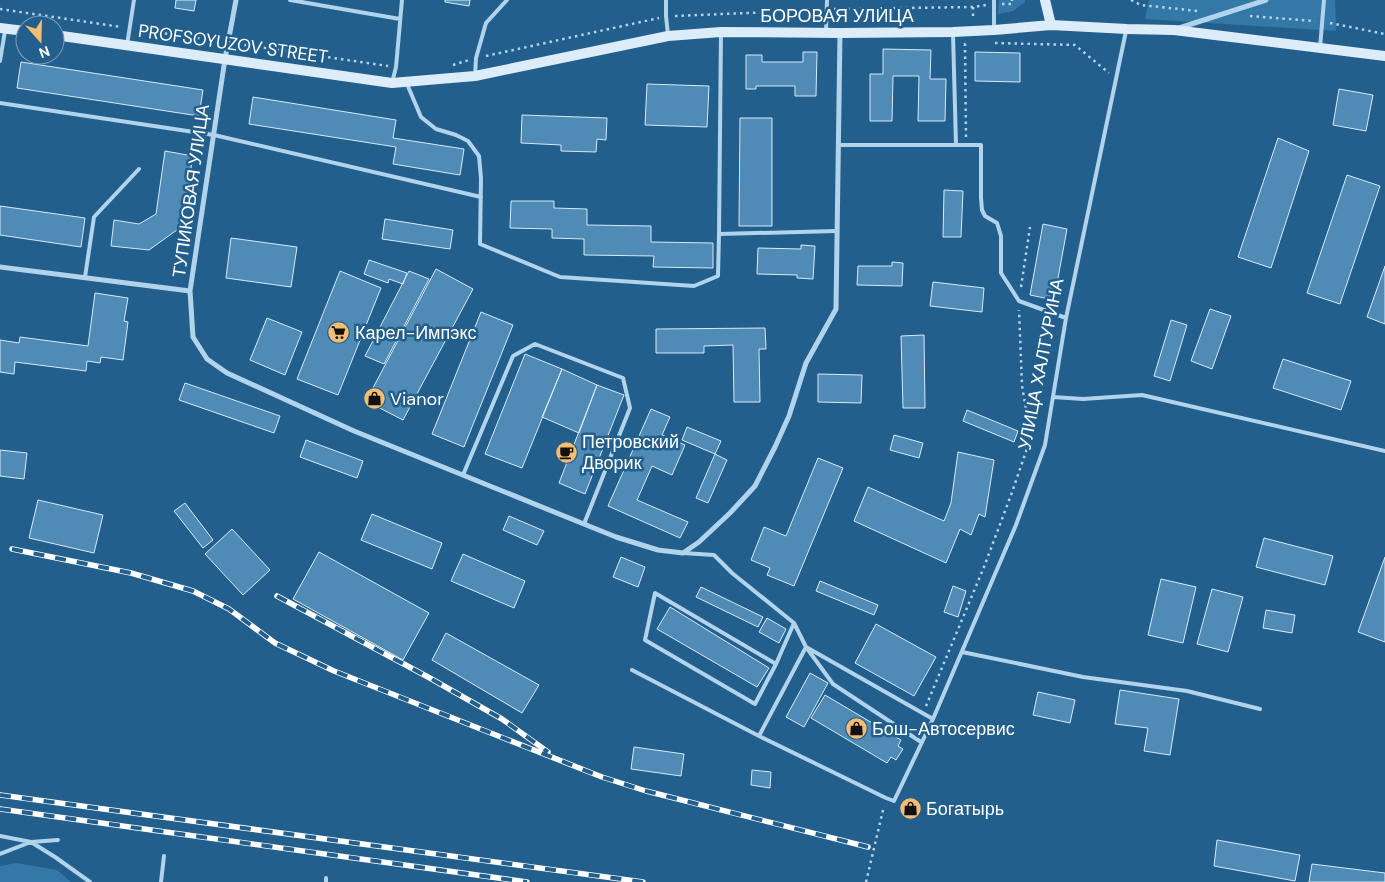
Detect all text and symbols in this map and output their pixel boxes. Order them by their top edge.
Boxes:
street label: БОРОВАЯ УЛИЦА [760,4,914,28]
north arrow [15,15,65,65]
street label: PROFSOYUZOV STREET [137,19,329,69]
text: N [37,42,52,62]
street label: ТУПИКОВАЯ УЛИЦА [167,103,215,279]
street label: УЛИЦА ХАЛТУРИНА [1013,276,1069,452]
supermarket icon: Карел-Импэкс [327,321,351,345]
place label: Карел-Импэкс [355,321,476,345]
shop icon: Vianor [362,387,386,411]
place label: Vianor [390,387,444,411]
place label: Петровский Дворик [582,430,679,475]
cafe icon: Петровский Дворик [554,440,578,464]
shop icon: Бош-Автосервис [844,717,868,741]
place label: Бош-Автосервис [872,717,1015,741]
shop icon: Богатырь [898,797,922,821]
place label: Богатырь [926,797,1004,821]

